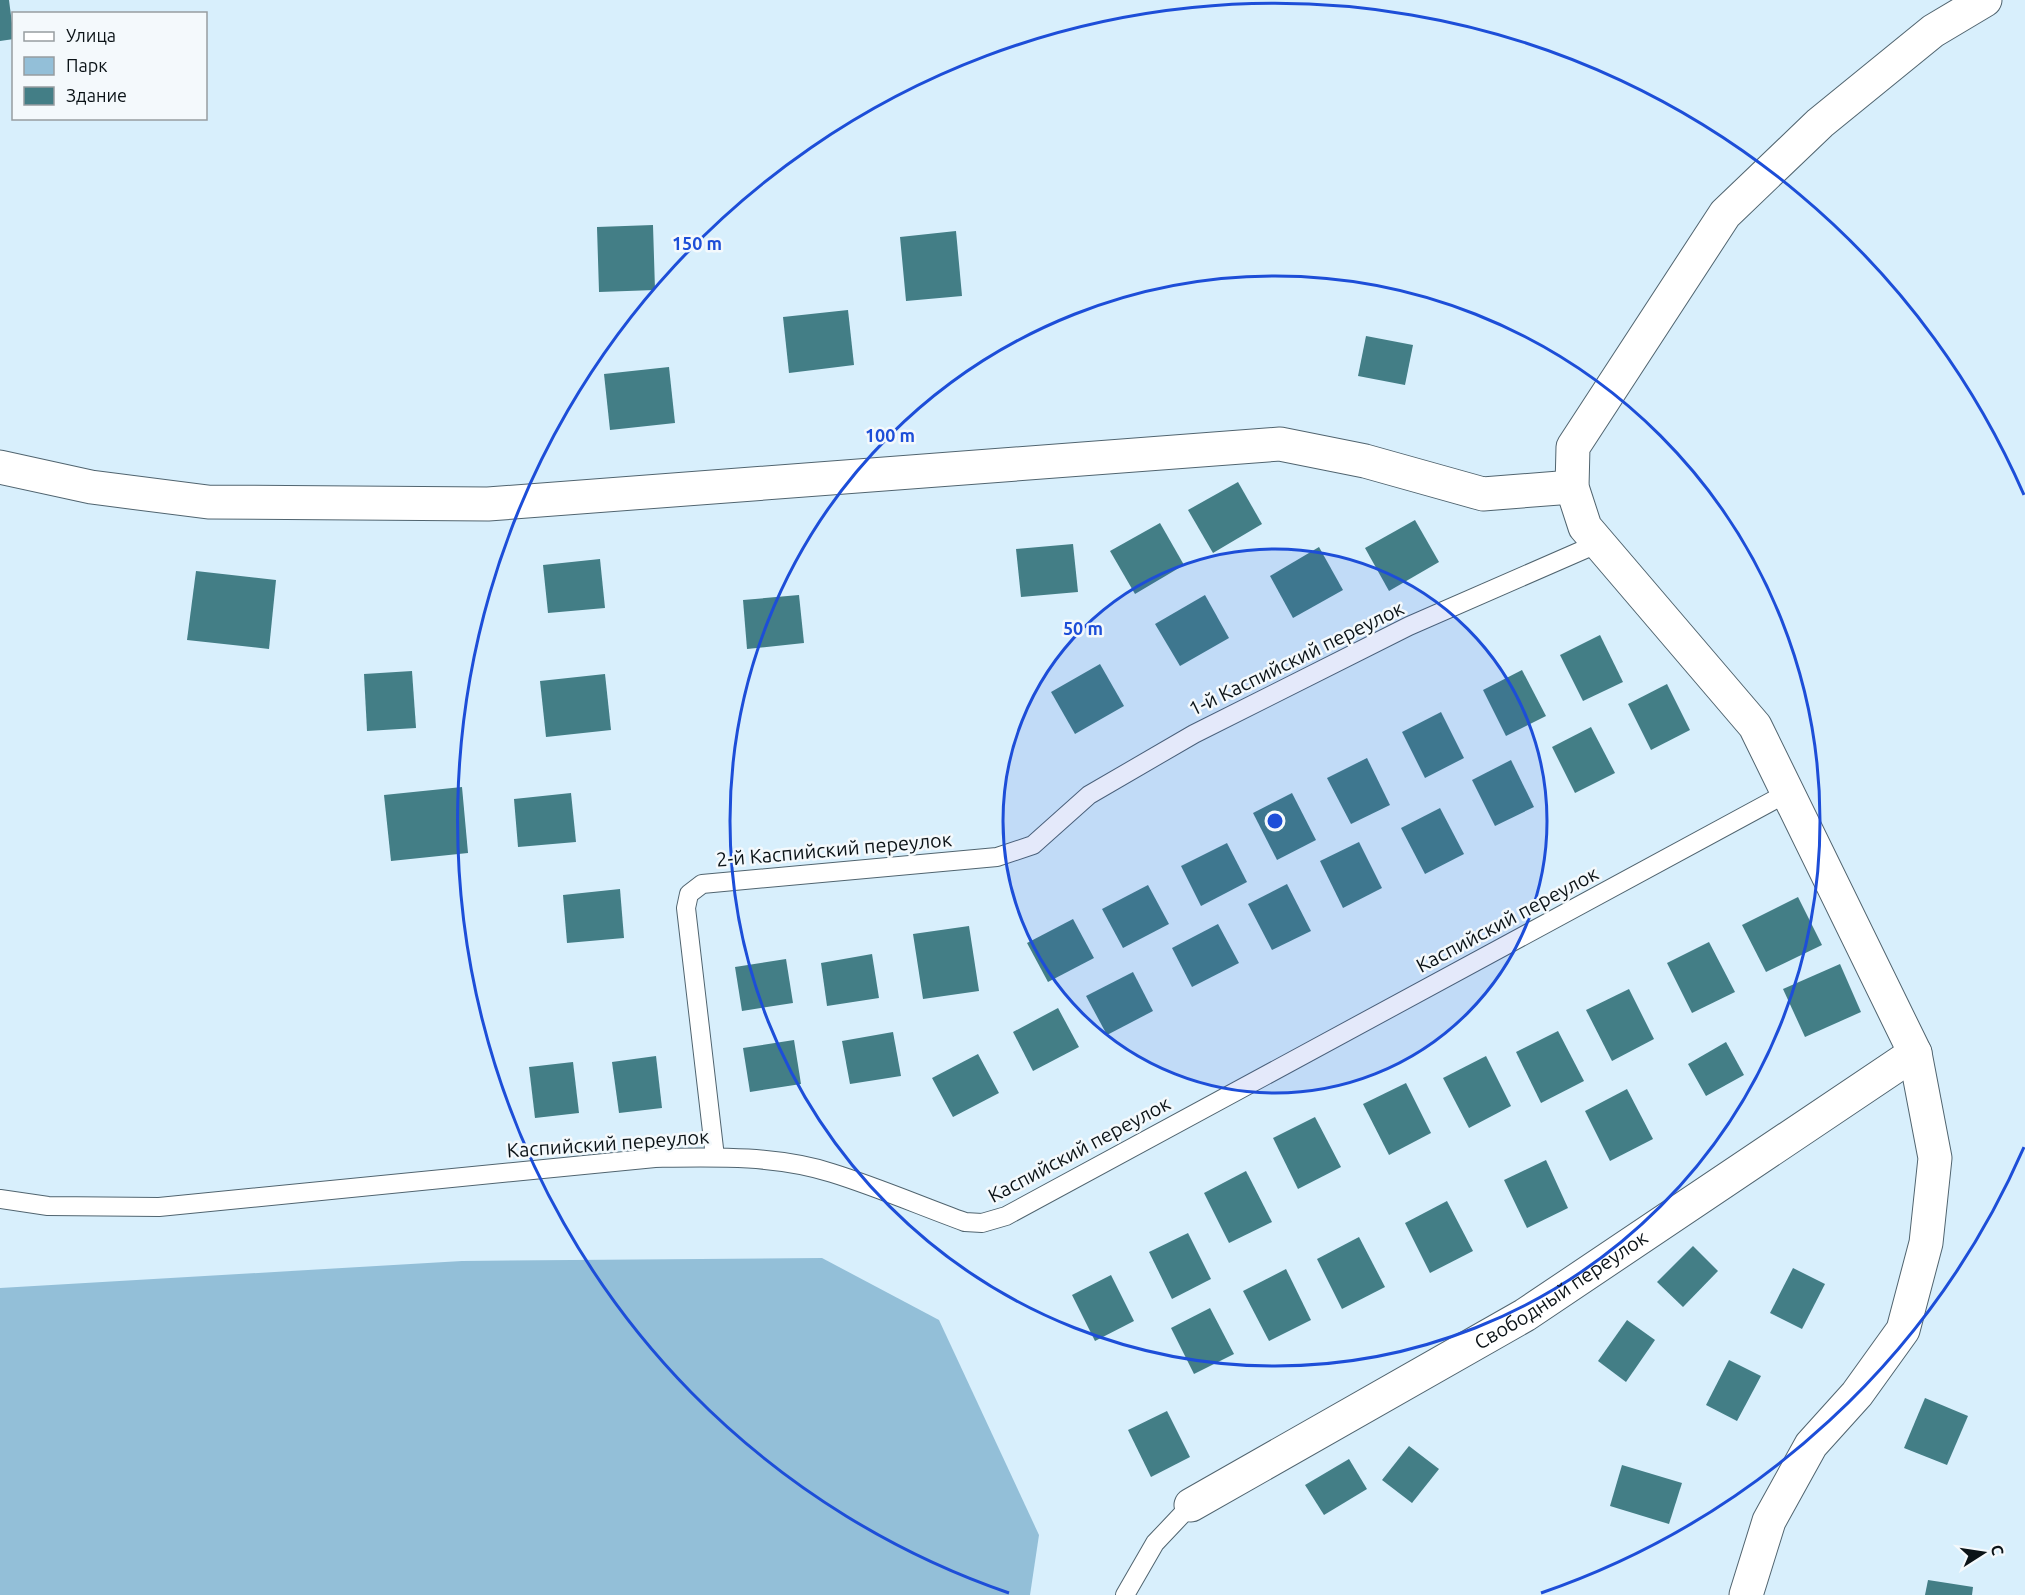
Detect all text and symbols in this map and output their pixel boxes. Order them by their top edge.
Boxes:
legend [12,12,207,120]
text: Улица [66,25,116,45]
text: Парк [66,55,107,75]
text: Здание [66,85,127,105]
text: 150 m [672,233,722,253]
text: 100 m [865,425,915,445]
street label: 1-й Каспийский переулок [1185,596,1407,720]
text: 50 m [1063,618,1103,638]
centre of rings [1265,811,1285,831]
street label: 2-й Каспийский переулок [715,827,953,871]
street label: Каспийский переулок [1412,861,1602,977]
street label: Каспийский переулок [984,1091,1174,1207]
street label: Каспийский переулок [506,1124,710,1162]
street label: Свободный переулок [1470,1225,1651,1353]
north arrow [1953,1523,2013,1583]
text: С [1988,1543,2008,1557]

